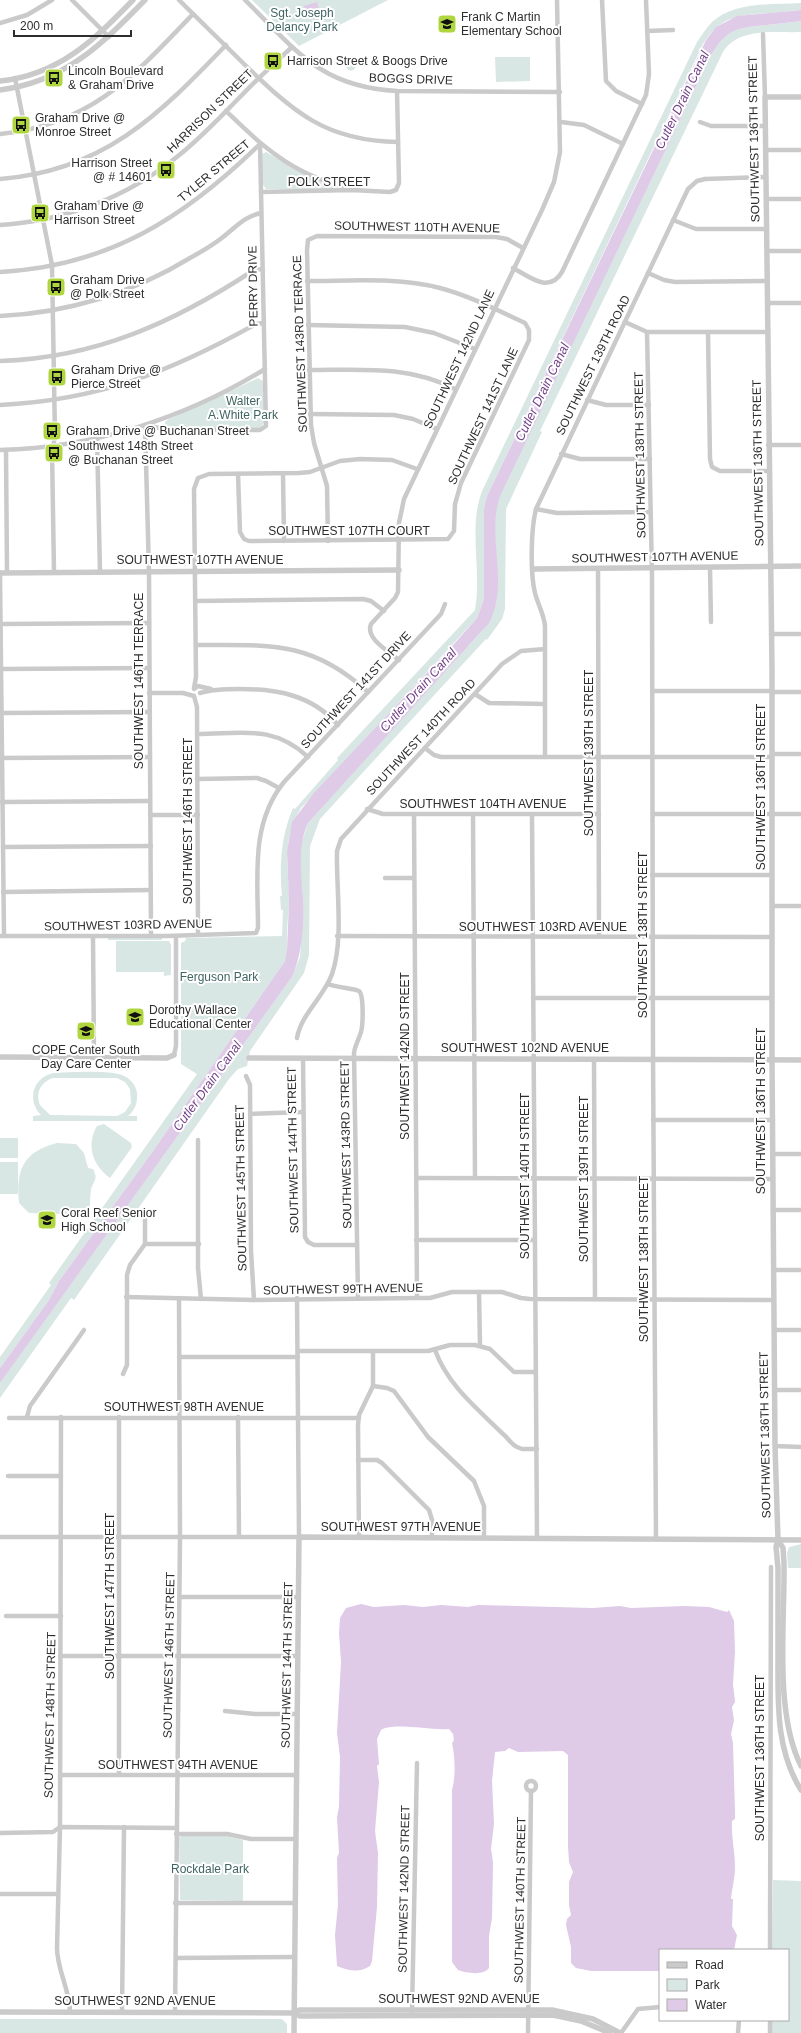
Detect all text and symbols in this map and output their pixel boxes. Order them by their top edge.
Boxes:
park label: Sgt. Joseph Delancy Park [266,6,339,34]
place label: Frank C Martin Elementary School [461,10,562,38]
scale bar [14,12,131,38]
school or university icon: Frank C Martin Elementary School [436,13,458,35]
text: 200 m [20,19,53,33]
water label: Cutler Drain Canal [652,48,713,151]
bus stop icon: Harrison Street & Boogs Drive [262,50,284,72]
place label: Harrison Street & Boogs Drive [287,54,448,68]
street label: SOUTHWEST 136TH STREET [746,55,762,222]
place label: Lincoln Boulevard & Graham Drive [68,64,163,92]
street label: HARRISON STREET [164,66,256,156]
bus stop icon: Lincoln Boulevard & Graham Drive [43,67,65,89]
street label: BOGGS DRIVE [369,71,453,87]
place label: Graham Drive @ Monroe Street [35,111,125,139]
bus stop icon: Graham Drive @ Monroe Street [10,114,32,136]
street label: TYLER STREET [175,136,253,205]
place label: Harrison Street @ # 14601 [71,156,153,184]
bus stop icon: Harrison Street @ # 14601 [155,159,177,181]
street label: POLK STREET [288,175,371,189]
place label: Graham Drive @ Harrison Street [54,199,144,227]
bus stop icon: Graham Drive @ Harrison Street [29,202,51,224]
street label: SOUTHWEST 110TH AVENUE [334,219,500,235]
street label: PERRY DRIVE [245,245,261,327]
street label: SOUTHWEST 143RD TERRACE [290,255,310,433]
place label: Graham Drive @ Polk Street [70,273,145,301]
bus stop icon: Graham Drive @ Polk Street [45,276,67,298]
street label: SOUTHWEST 142ND LANE [421,287,497,431]
street label: SOUTHWEST 139TH ROAD [553,293,633,437]
water label: Cutler Drain Canal [512,340,573,443]
street label: SOUTHWEST 141ST LANE [445,345,521,487]
place label: Graham Drive @ Pierce Street [71,363,161,391]
bus stop icon: Graham Drive @ Pierce Street [46,366,68,388]
street label: SOUTHWEST 138TH STREET [632,371,648,538]
street label: SOUTHWEST 136TH STREET [750,379,766,546]
park label: Walter A.White Park [208,394,279,422]
bus stop icon: Graham Drive @ Buchanan Street [41,420,63,442]
place label: Graham Drive @ Buchanan Street [66,424,250,438]
place label: Southwest 148th Street @ Buchanan Street [68,439,193,467]
bus stop icon: Southwest 148th Street @ Buchanan Street [43,442,65,464]
street label: SOUTHWEST 107TH COURT [268,524,430,538]
street label: SOUTHWEST 107TH AVENUE [571,549,739,565]
street label: SOUTHWEST 107TH AVENUE [117,553,283,567]
street label: SOUTHWEST 146TH TERRACE [132,593,146,769]
street label: SOUTHWEST 141ST DRIVE [298,629,414,751]
water label: Cutler Drain Canal [377,644,460,735]
street label: SOUTHWEST 139TH STREET [582,669,596,836]
street label: SOUTHWEST 140TH ROAD [363,676,479,798]
street label: SOUTHWEST 136TH STREET [754,703,768,870]
street label: SOUTHWEST 146TH STREET [181,737,195,904]
street label: SOUTHWEST 104TH AVENUE [400,797,566,811]
street label: SOUTHWEST 138TH STREET [636,851,650,1018]
street label: SOUTHWEST 103RD AVENUE [44,917,212,933]
street label: SOUTHWEST 103RD AVENUE [459,920,627,934]
park label: Ferguson Park [180,970,259,984]
street label: SOUTHWEST 142ND STREET [398,971,412,1140]
place label: Dorothy Wallace Educational Center [149,1003,251,1031]
school or university icon: Dorothy Wallace Educational Center [124,1006,146,1028]
school or university icon: COPE Center South Day Care Center [75,1020,97,1042]
street label: SOUTHWEST 136TH STREET [754,1027,768,1194]
water label: Cutler Drain Canal [170,1037,245,1134]
street label: SOUTHWEST 102ND AVENUE [441,1041,609,1055]
place label: COPE Center South Day Care Center [32,1043,140,1071]
street label: SOUTHWEST 143RD STREET [338,1060,354,1229]
street label: SOUTHWEST 144TH STREET [285,1066,301,1233]
street label: SOUTHWEST 140TH STREET [518,1092,532,1259]
street label: SOUTHWEST 139TH STREET [577,1095,591,1262]
street label: SOUTHWEST 145TH STREET [233,1104,249,1271]
street label: SOUTHWEST 138TH STREET [637,1175,651,1342]
place label: Coral Reef Senior High School [61,1206,156,1234]
school or university icon: Coral Reef Senior High School [36,1209,58,1231]
street label: SOUTHWEST 99TH AVENUE [263,1281,423,1297]
street label: SOUTHWEST 136TH STREET [757,1351,773,1518]
street label: SOUTHWEST 98TH AVENUE [104,1400,264,1414]
street label: SOUTHWEST 147TH STREET [103,1512,117,1679]
street label: SOUTHWEST 97TH AVENUE [321,1520,481,1534]
street label: SOUTHWEST 146TH STREET [161,1571,177,1738]
street label: SOUTHWEST 144TH STREET [279,1581,295,1748]
street label: SOUTHWEST 148TH STREET [42,1631,58,1798]
street label: SOUTHWEST 136TH STREET [753,1674,767,1841]
street label: SOUTHWEST 94TH AVENUE [98,1758,258,1772]
street label: SOUTHWEST 142ND STREET [396,1804,412,1973]
street label: SOUTHWEST 140TH STREET [512,1816,528,1983]
park label: Rockdale Park [171,1862,250,1876]
legend [659,1949,789,2021]
text: Road [695,1958,724,1972]
text: Park [695,1978,721,1992]
street label: SOUTHWEST 92ND AVENUE [378,1992,540,2006]
street label: SOUTHWEST 92ND AVENUE [54,1994,216,2008]
text: Water [695,1998,727,2012]

